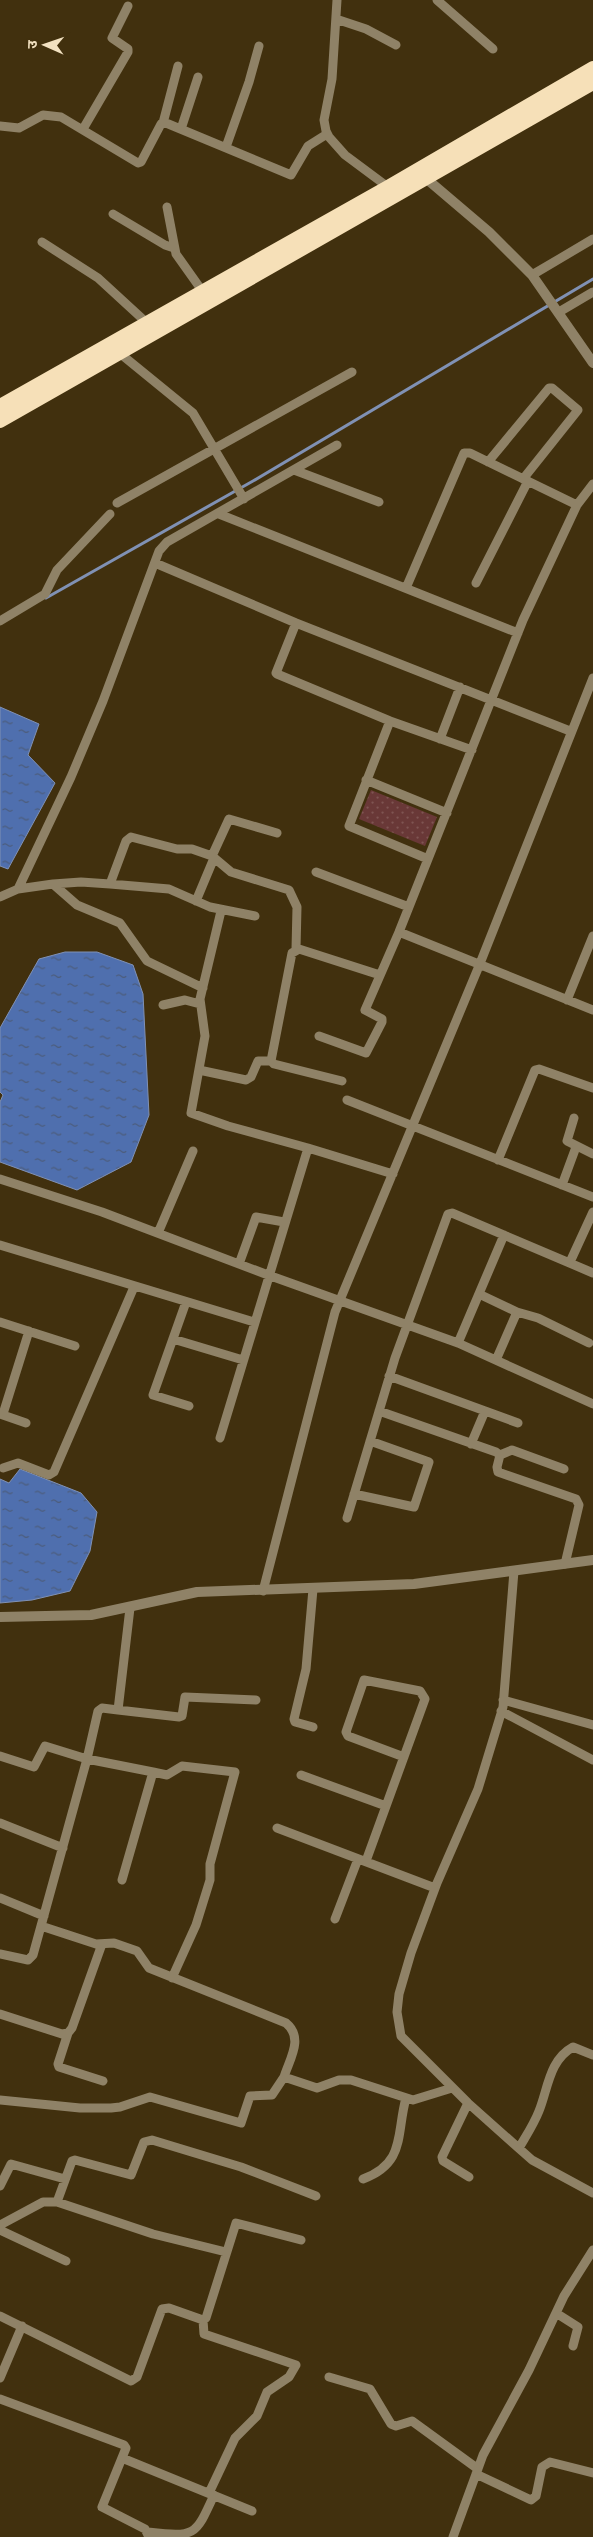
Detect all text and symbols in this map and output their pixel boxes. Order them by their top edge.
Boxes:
north arrow [20,20,70,70]
text: उ [24,39,40,49]

